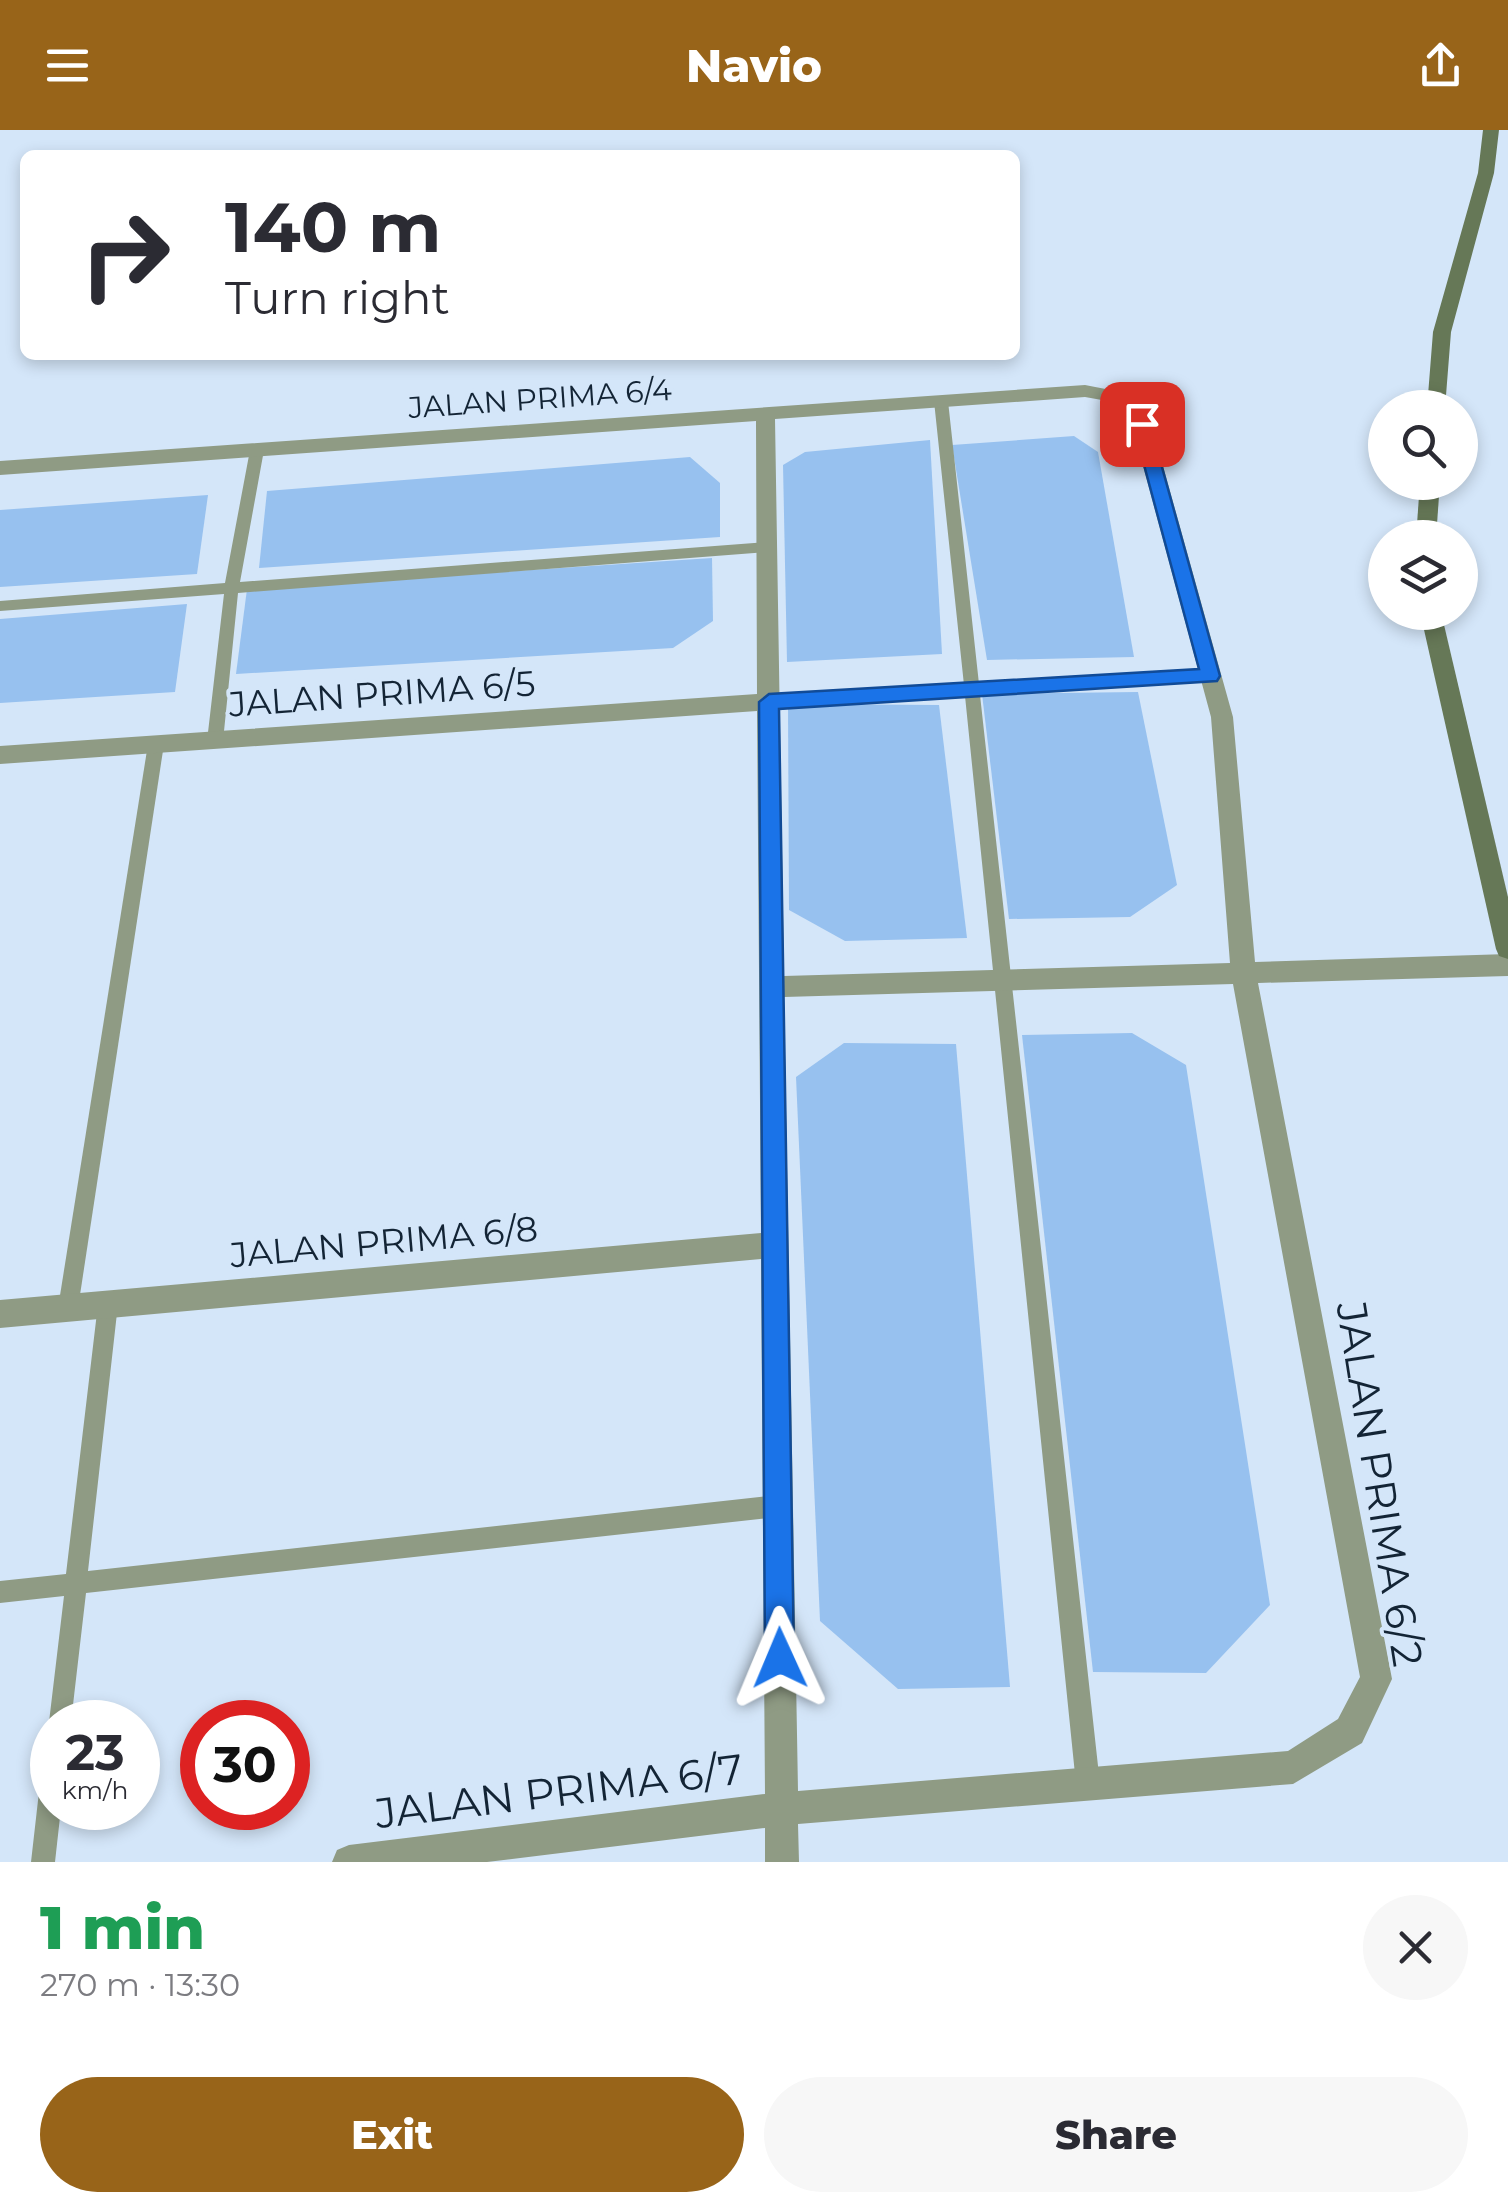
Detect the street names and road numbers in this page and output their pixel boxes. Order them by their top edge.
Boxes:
street label: JALAN PRIMA 6/4 [406,371,673,426]
street label: JALAN PRIMA 6/5 [226,661,537,726]
street label: JALAN PRIMA 6/8 [227,1207,540,1276]
street label: JALAN PRIMA 6/2 [1325,1297,1435,1670]
street label: JALAN PRIMA 6/7 [371,1743,746,1839]

